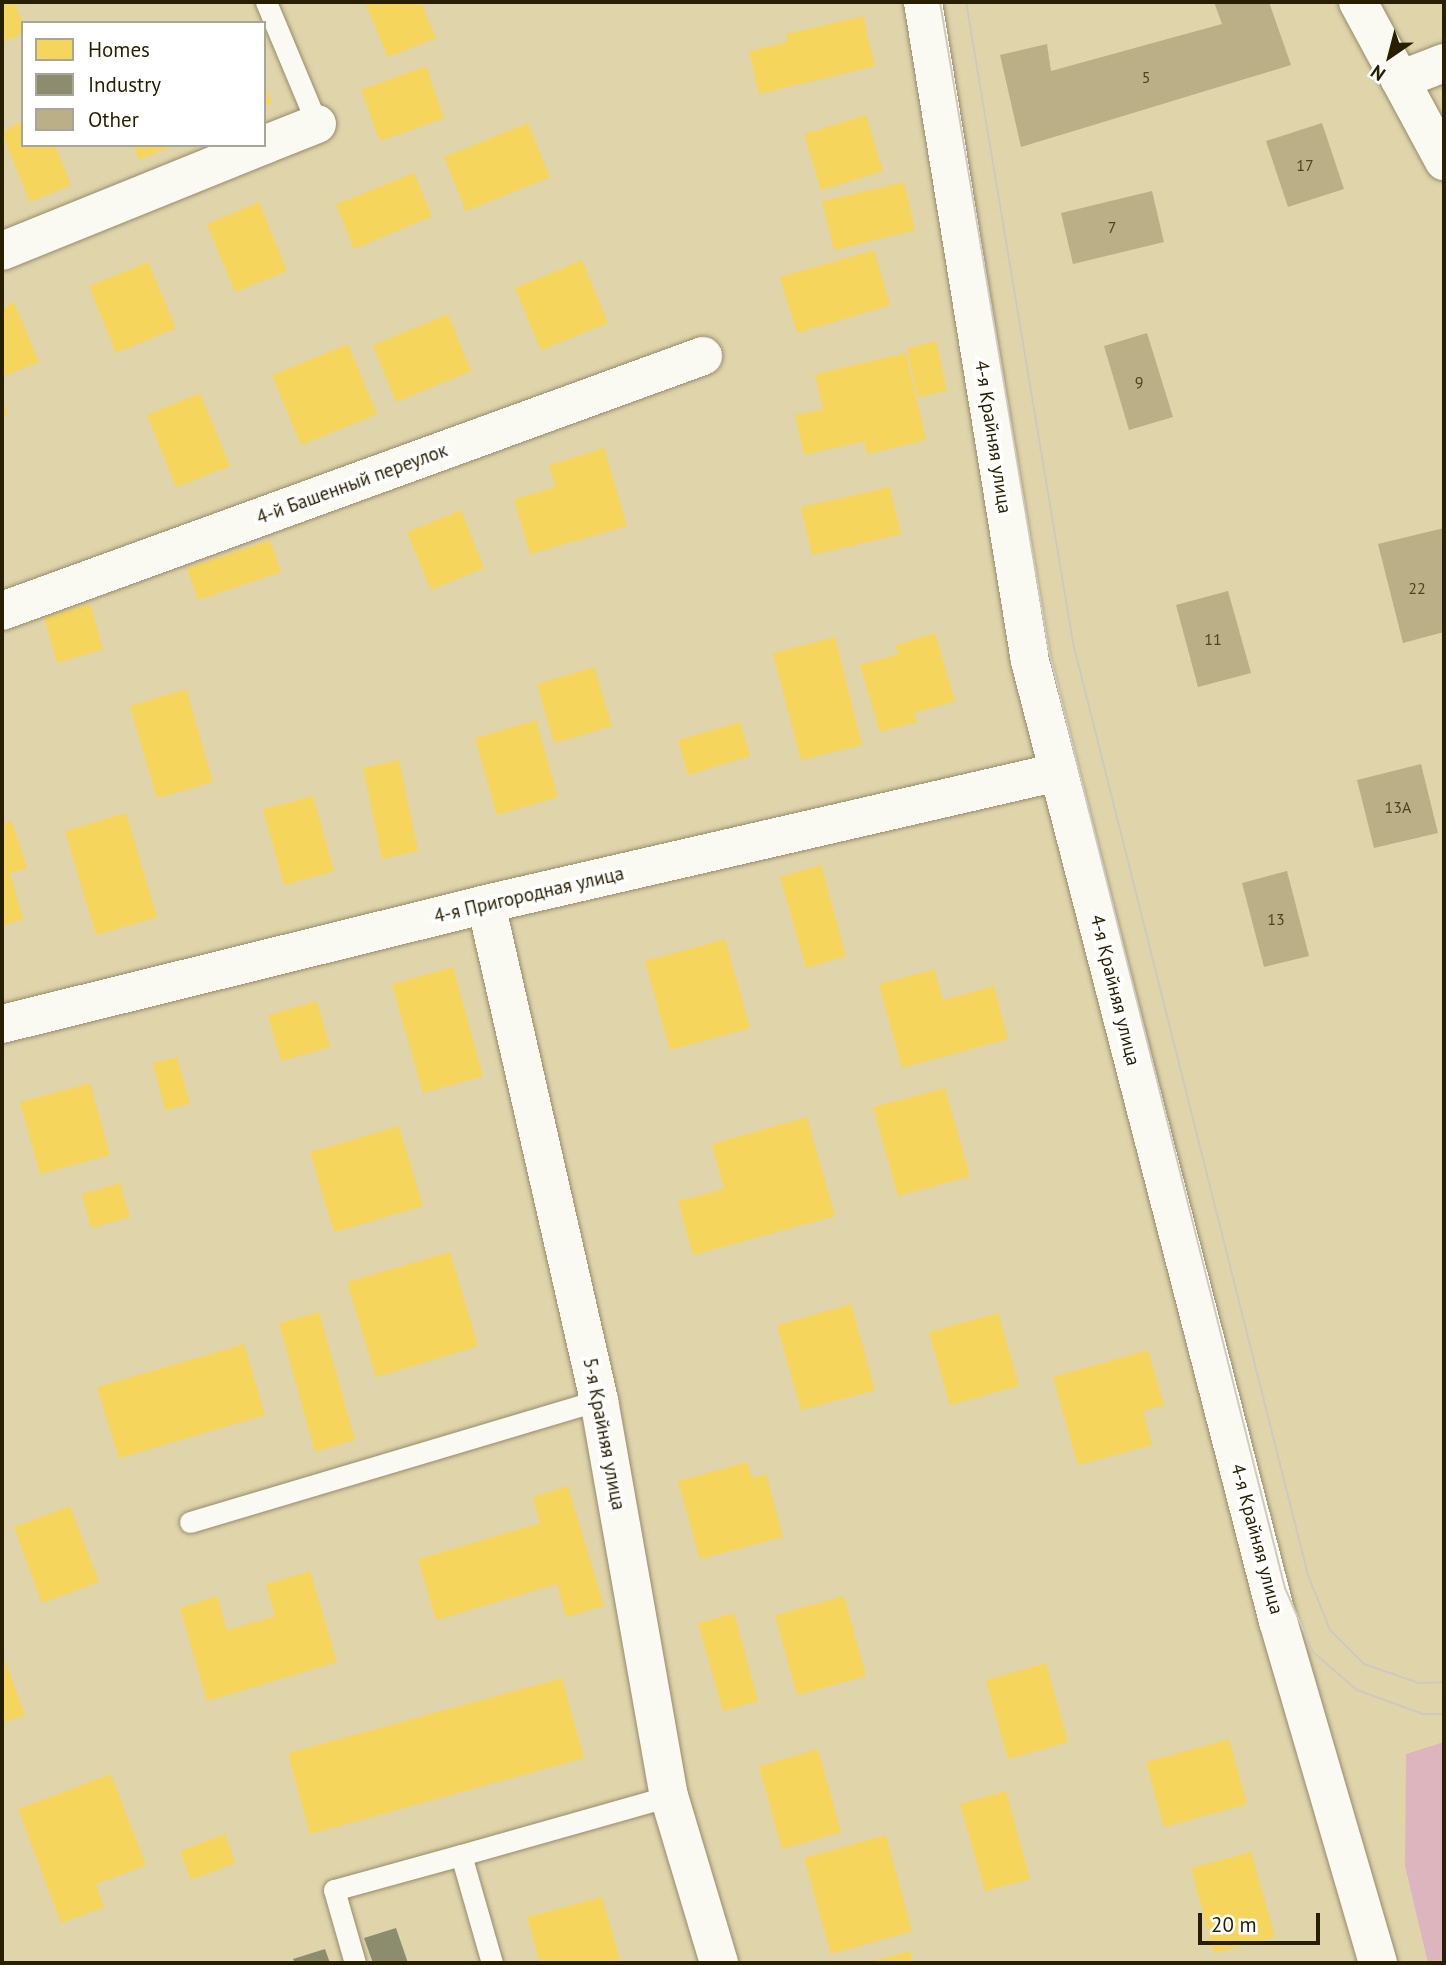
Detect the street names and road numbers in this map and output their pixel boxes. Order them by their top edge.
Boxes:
street label: 4-я Крайняя улица [970,359,1016,515]
street label: 4-й Башенный переулок [253,439,451,529]
street label: 4-я Пригородная улица [432,862,626,928]
street label: 4-я Крайняя улица [1085,912,1145,1068]
street label: 5-я Крайняя улица [578,1356,630,1512]
street label: 4-я Крайняя улица [1226,1461,1288,1617]

